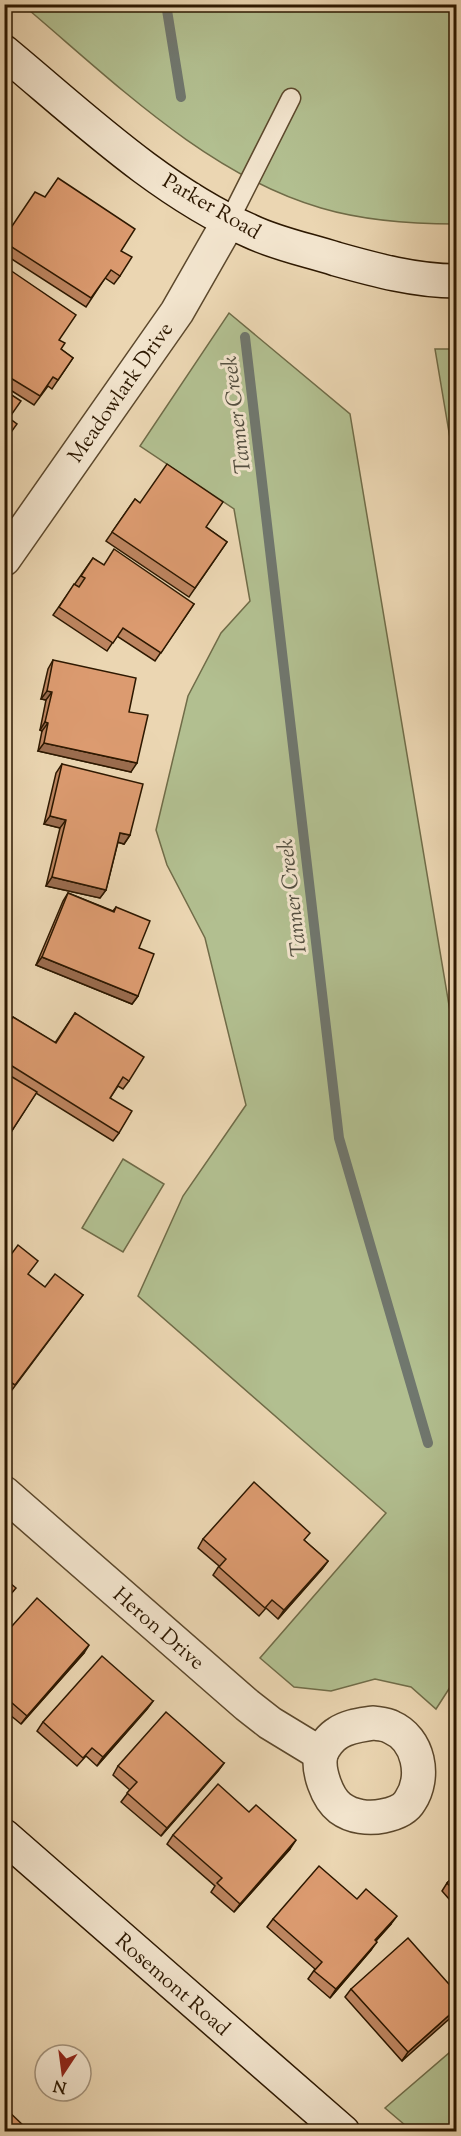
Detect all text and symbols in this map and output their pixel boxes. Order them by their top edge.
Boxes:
street label: Parker Road [156,167,266,248]
street label: Meadowlark Drive [62,317,181,470]
water label: Tanner Creek [215,354,261,475]
water label: Tanner Creek [271,837,317,958]
street label: Heron Drive [105,1581,210,1678]
street label: Rosemont Road [108,1927,236,2044]
north arrow [33,2043,93,2103]
text: N [51,2072,69,2098]

